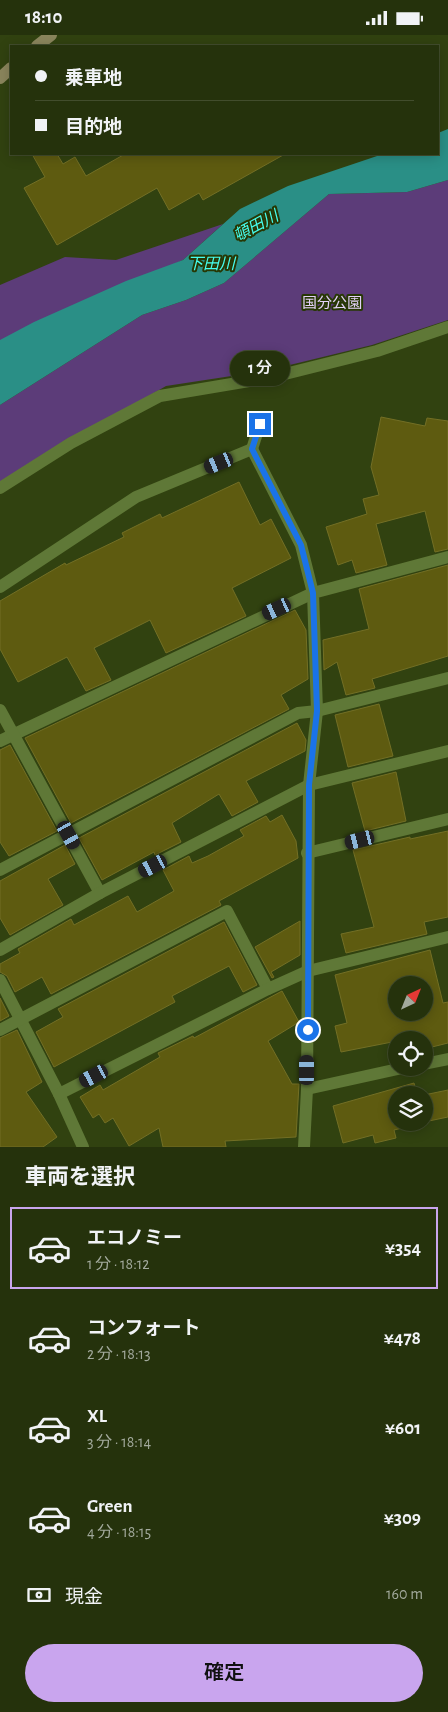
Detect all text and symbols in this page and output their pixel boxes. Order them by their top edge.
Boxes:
text: 18:10 [25,8,62,27]
text: 乗車地 [65,69,122,88]
text: 目的地 [65,118,122,137]
water label: 頓田川 [231,206,283,244]
water label: 下田川 [187,256,237,272]
park label: 国分公園 [302,295,362,311]
callout: 1 分 [230,351,290,387]
text: 1 分 [248,360,272,376]
route end [249,413,271,435]
car [202,450,235,476]
car [260,596,293,622]
car [55,818,82,852]
car [343,829,376,851]
car [136,853,169,879]
north arrow [388,976,432,1021]
map controls [388,976,433,1131]
route start [297,1019,319,1041]
button: locate [388,1031,433,1076]
car [299,1055,314,1085]
car [77,1063,110,1089]
button: layers [388,1086,433,1131]
text: 車両を選択 [25,1166,135,1188]
icon: car [27,1226,72,1271]
text: エコノミー [87,1229,182,1248]
text: ¥354 [385,1239,421,1258]
text: 1 分 · 18:12 [87,1256,150,1272]
icon: car [27,1316,72,1361]
text: コンフォート [87,1319,200,1338]
text: ¥478 [384,1329,421,1348]
text: 2 分 · 18:13 [87,1346,151,1362]
icon: car [27,1406,72,1451]
text: XL [87,1407,107,1426]
text: ¥601 [385,1419,421,1438]
text: 3 分 · 18:14 [87,1434,151,1450]
icon: car [27,1496,72,1541]
text: Green [87,1497,133,1516]
text: ¥309 [384,1509,421,1528]
text: 4 分 · 18:15 [87,1524,151,1540]
icon: cash [25,1581,53,1609]
text: 160 m [386,1586,423,1602]
text: 現金 [65,1588,103,1607]
button: 確定 [25,1644,423,1702]

